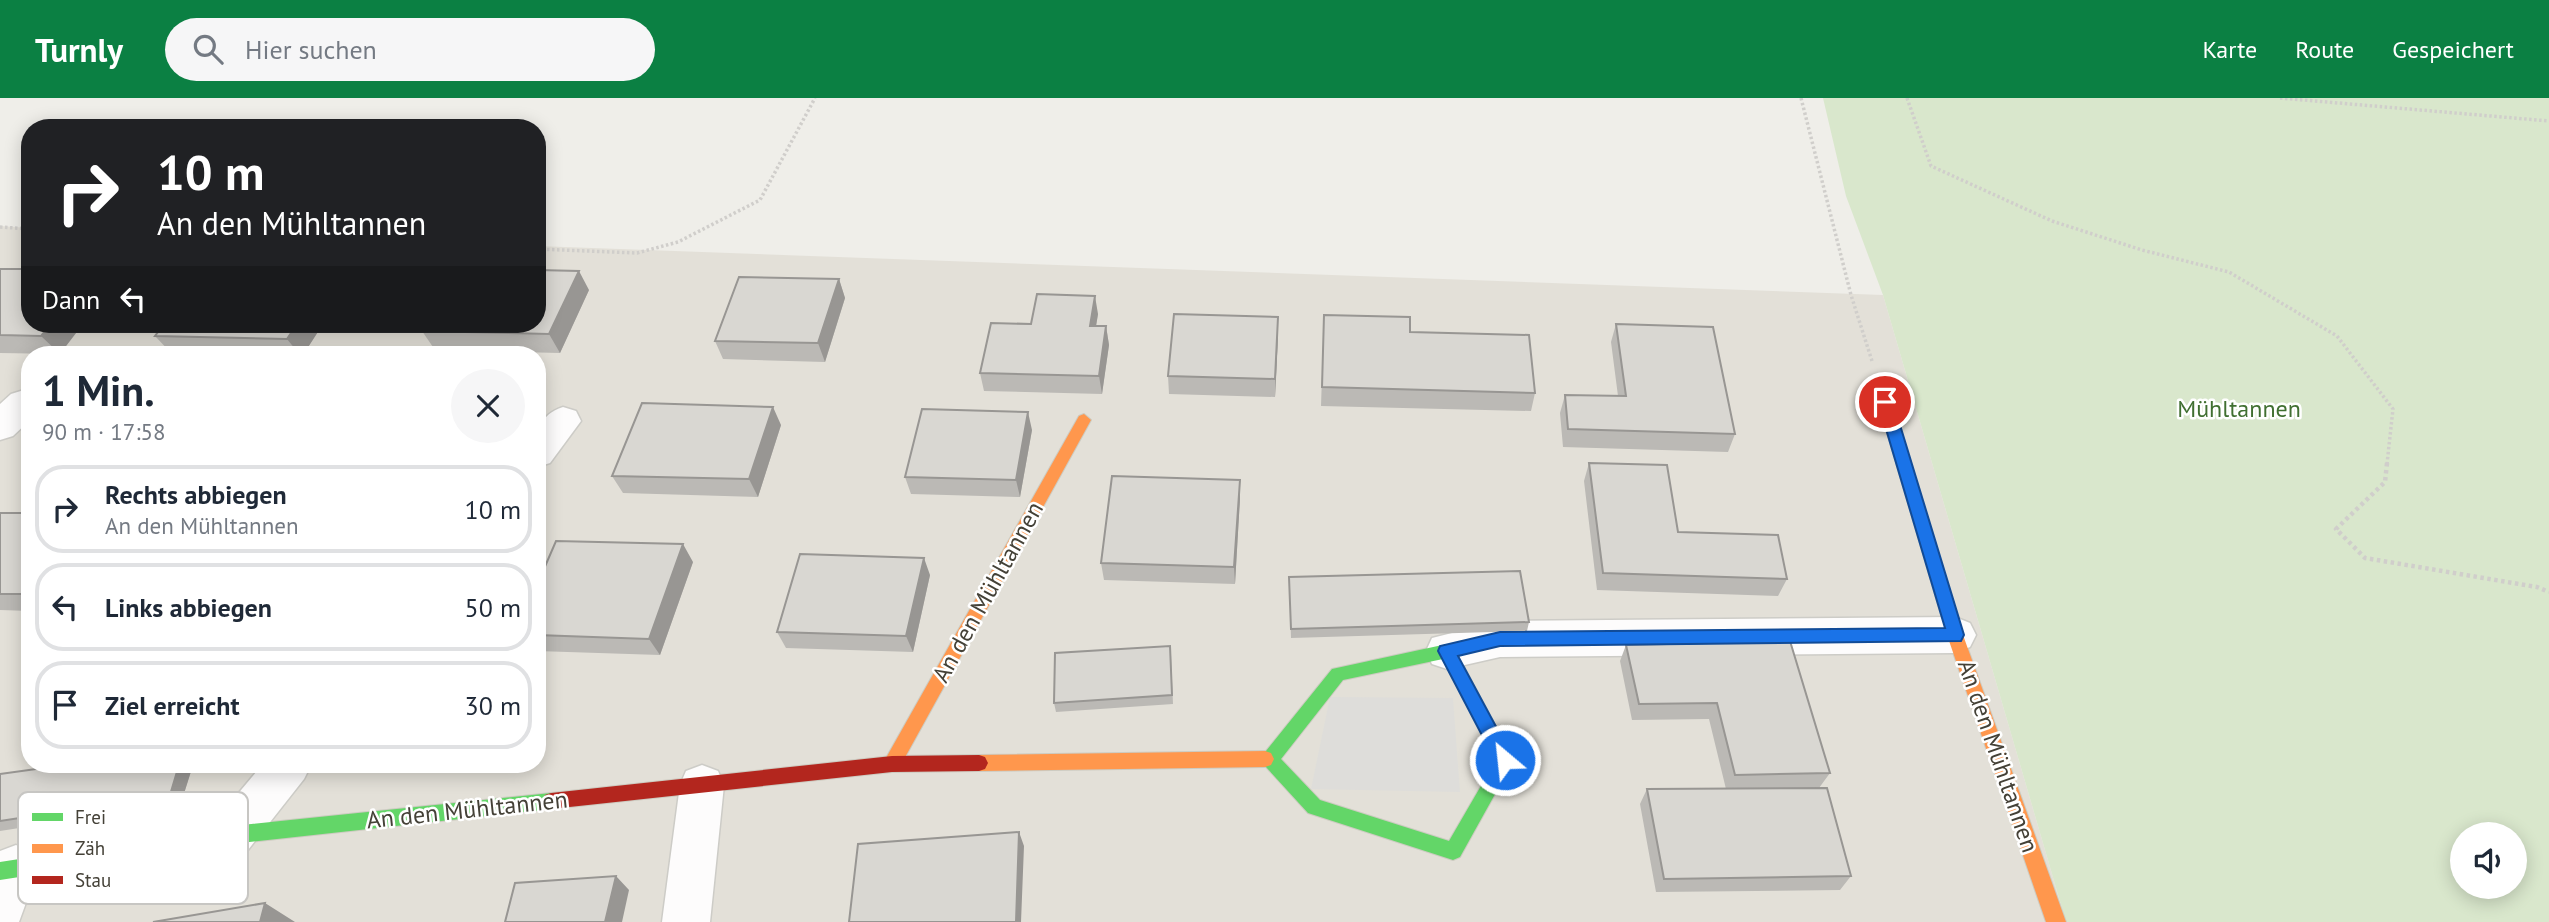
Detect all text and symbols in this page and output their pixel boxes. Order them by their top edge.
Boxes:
search box [165,18,655,81]
text: Turnly [35,28,123,71]
icon: search [189,30,227,68]
text: Hier suchen [245,33,377,66]
text: Karte [2202,34,2257,65]
text: Route [2295,34,2354,65]
text: Gespeichert [2392,34,2514,65]
text: 10 m [157,140,264,204]
icon: right [42,147,133,238]
text: An den Mühltannen [157,202,426,244]
icon: left [114,280,152,318]
text: Dann [42,283,100,316]
text: 1 Min. [42,363,155,418]
button: close [451,369,525,443]
pin [1855,372,1915,432]
icon: arrive [1866,383,1904,421]
park label: Mühltannen [2177,393,2301,424]
text: 90 m · 17:58 [42,417,166,446]
text: Rechts abbiegen [105,478,287,511]
icon: right [46,490,84,528]
text: 10 m [465,493,521,526]
street label: An den Mühltannen [925,496,1050,688]
text: An den Mühltannen [105,511,298,540]
icon: left [46,588,84,626]
text: Links abbiegen [105,591,272,624]
text: 50 m [465,591,521,624]
street label: An den Mühltannen [1951,655,2046,856]
icon: arrive [46,686,84,724]
text: Ziel erreicht [105,689,240,722]
text: 30 m [465,689,521,722]
position arrow [1468,723,1542,797]
street label: An den Mühltannen [365,784,569,835]
legend [18,792,248,904]
text: Frei [75,805,106,829]
map controls [2450,822,2527,899]
button: sound [2450,822,2527,899]
text: Zäh [75,836,105,860]
text: Stau [75,868,111,892]

